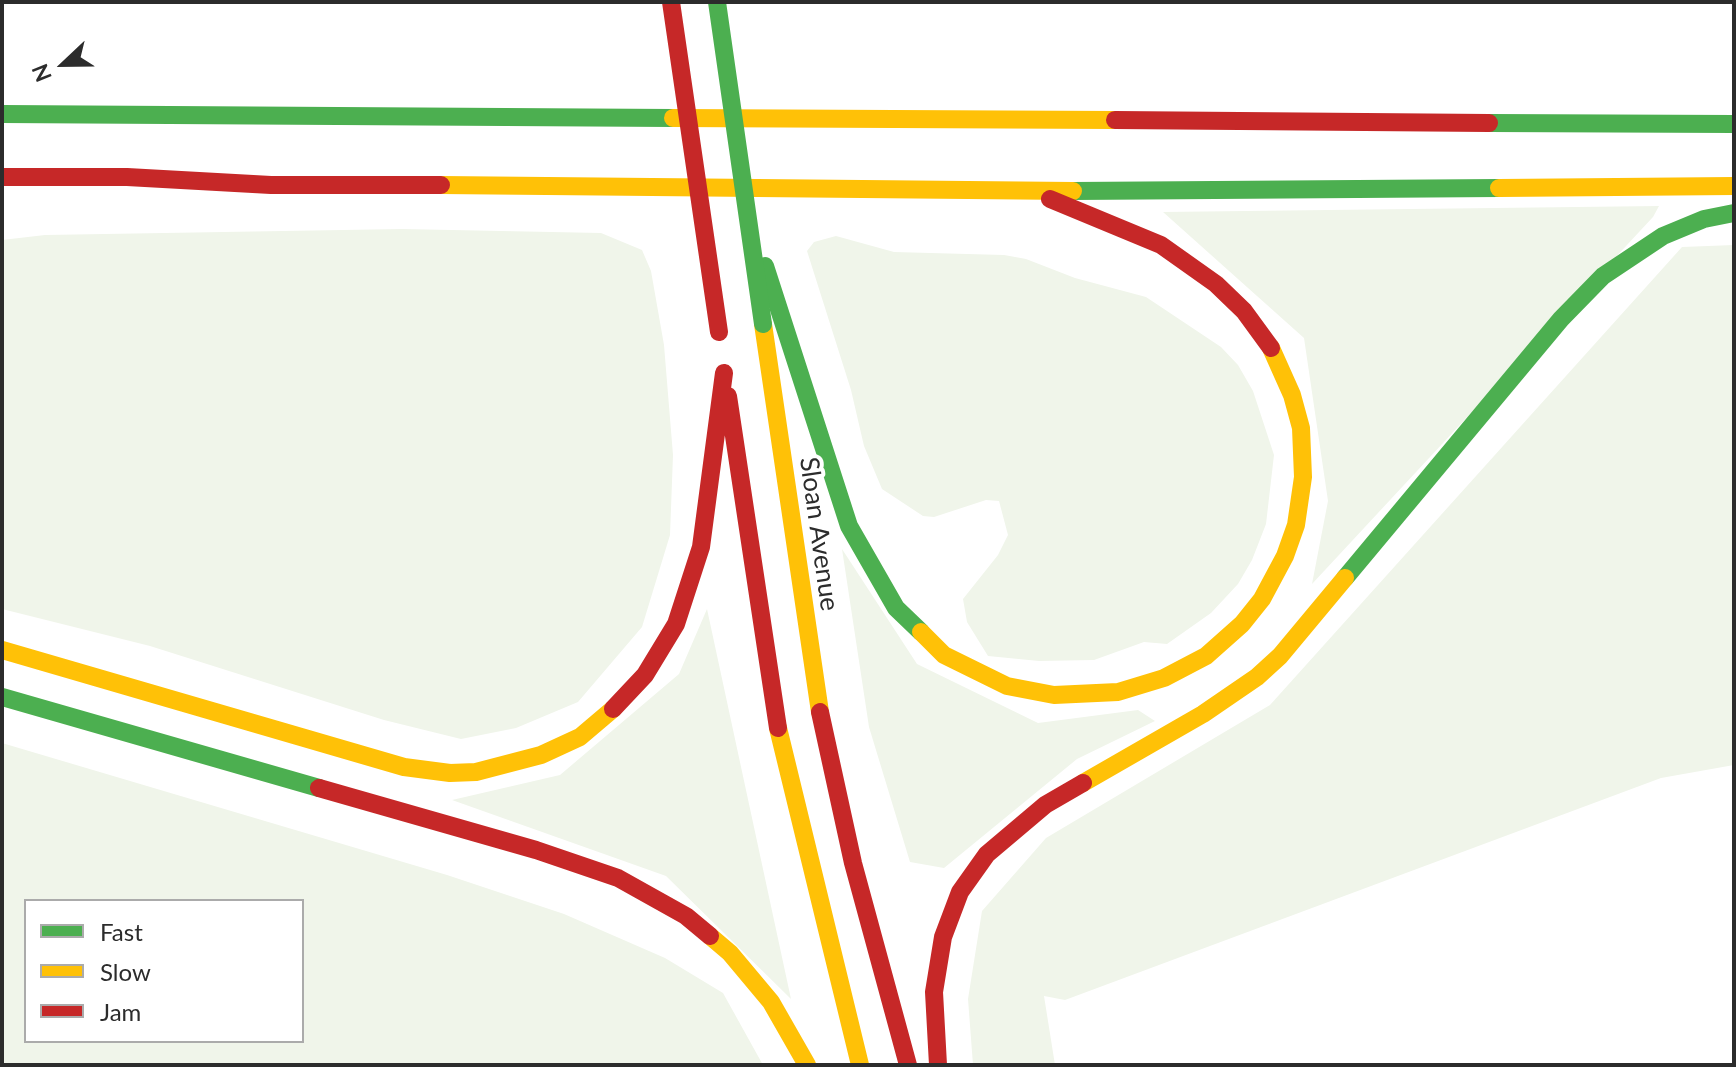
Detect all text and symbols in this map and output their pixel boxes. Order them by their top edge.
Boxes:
north arrow [24,24,104,104]
text: N [26,60,57,86]
street label: Sloan Avenue [793,455,845,613]
legend [24,899,304,1043]
text: Fast [100,917,143,946]
text: Slow [100,957,151,986]
text: Jam [100,997,141,1026]

